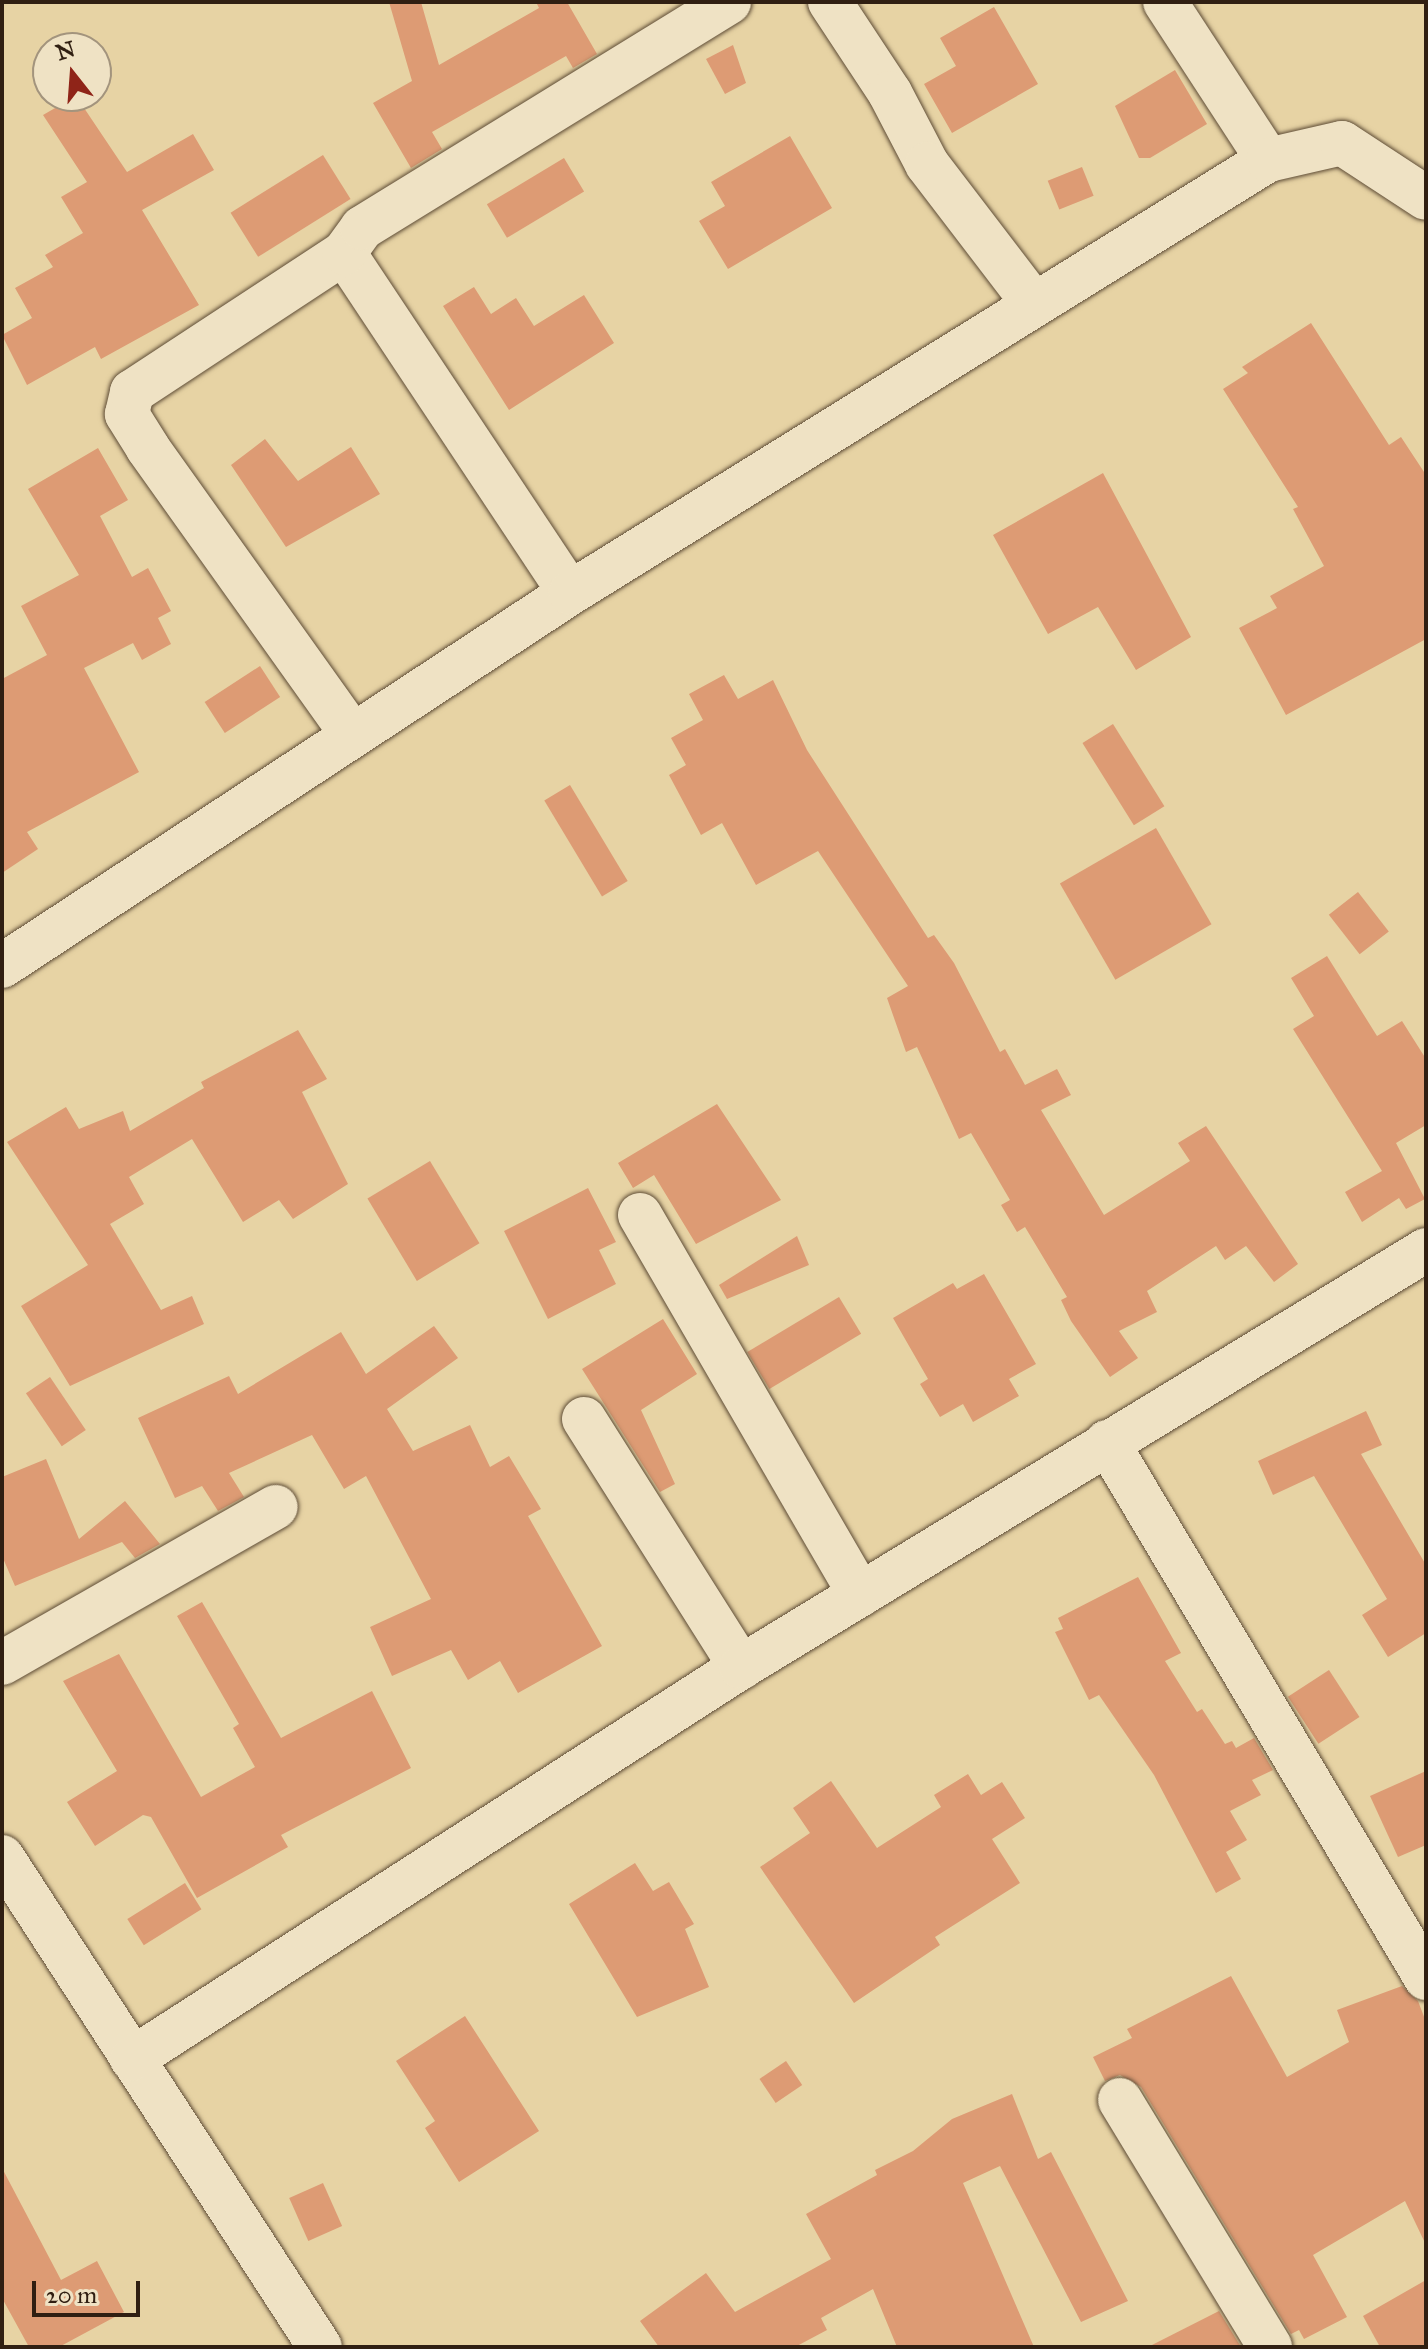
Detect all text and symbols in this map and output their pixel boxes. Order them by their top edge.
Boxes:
north arrow [32,32,112,112]
text: N [53,35,78,66]
scale bar [36,2265,144,2315]
text: 20 m [46,2280,97,2310]

